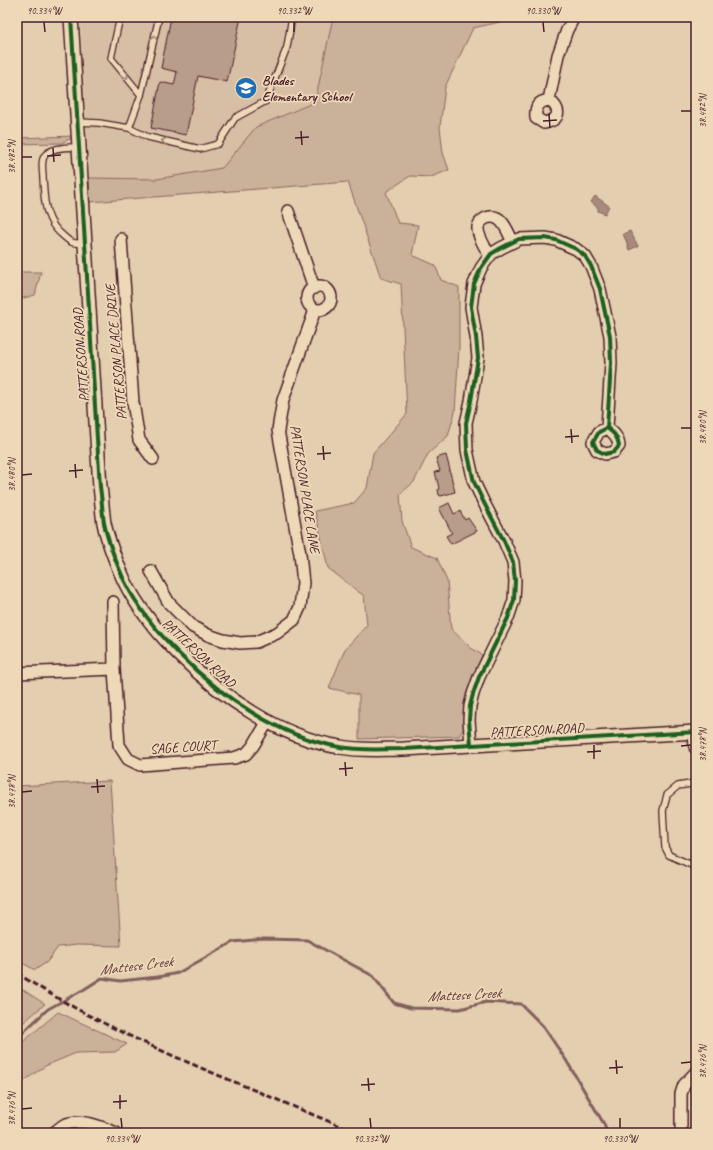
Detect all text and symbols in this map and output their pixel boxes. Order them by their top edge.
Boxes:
text: 90.334°W [27,4,63,17]
text: 90.332°W [277,4,313,17]
text: 90.330°W [526,4,562,17]
one-way arrow [150,35,158,41]
one-way arrow [121,72,128,79]
place label: Blades Elementary School [262,72,353,105]
school or university icon: Blades Elementary School [233,75,259,101]
text: 38.482°N [696,92,709,128]
one-way arrow [161,137,168,146]
text: 38.482°N [5,138,18,174]
street label: PATTERSON PLACE DRIVE [101,282,130,421]
street label: PATTERSON ROAD [69,307,93,402]
text: 38.480°N [696,409,709,445]
street label: PATTERSON PLACE LANE [286,424,324,556]
text: 38.480°N [5,456,18,492]
street label: PATTERSON ROAD [159,615,240,692]
street label: PATTERSON ROAD [490,719,585,741]
text: 38.478°N [696,726,709,762]
street label: SAGE COURT [149,736,220,758]
text: 38.478°N [5,773,18,809]
water label: Mattese Creek [98,952,176,980]
water label: Mattese Creek [427,983,504,1006]
text: 38.476°N [696,1043,709,1079]
text: 38.476°N [5,1090,18,1126]
text: 90.334°W [105,1132,141,1145]
text: 90.332°W [354,1132,390,1145]
text: 90.330°W [603,1132,639,1145]

